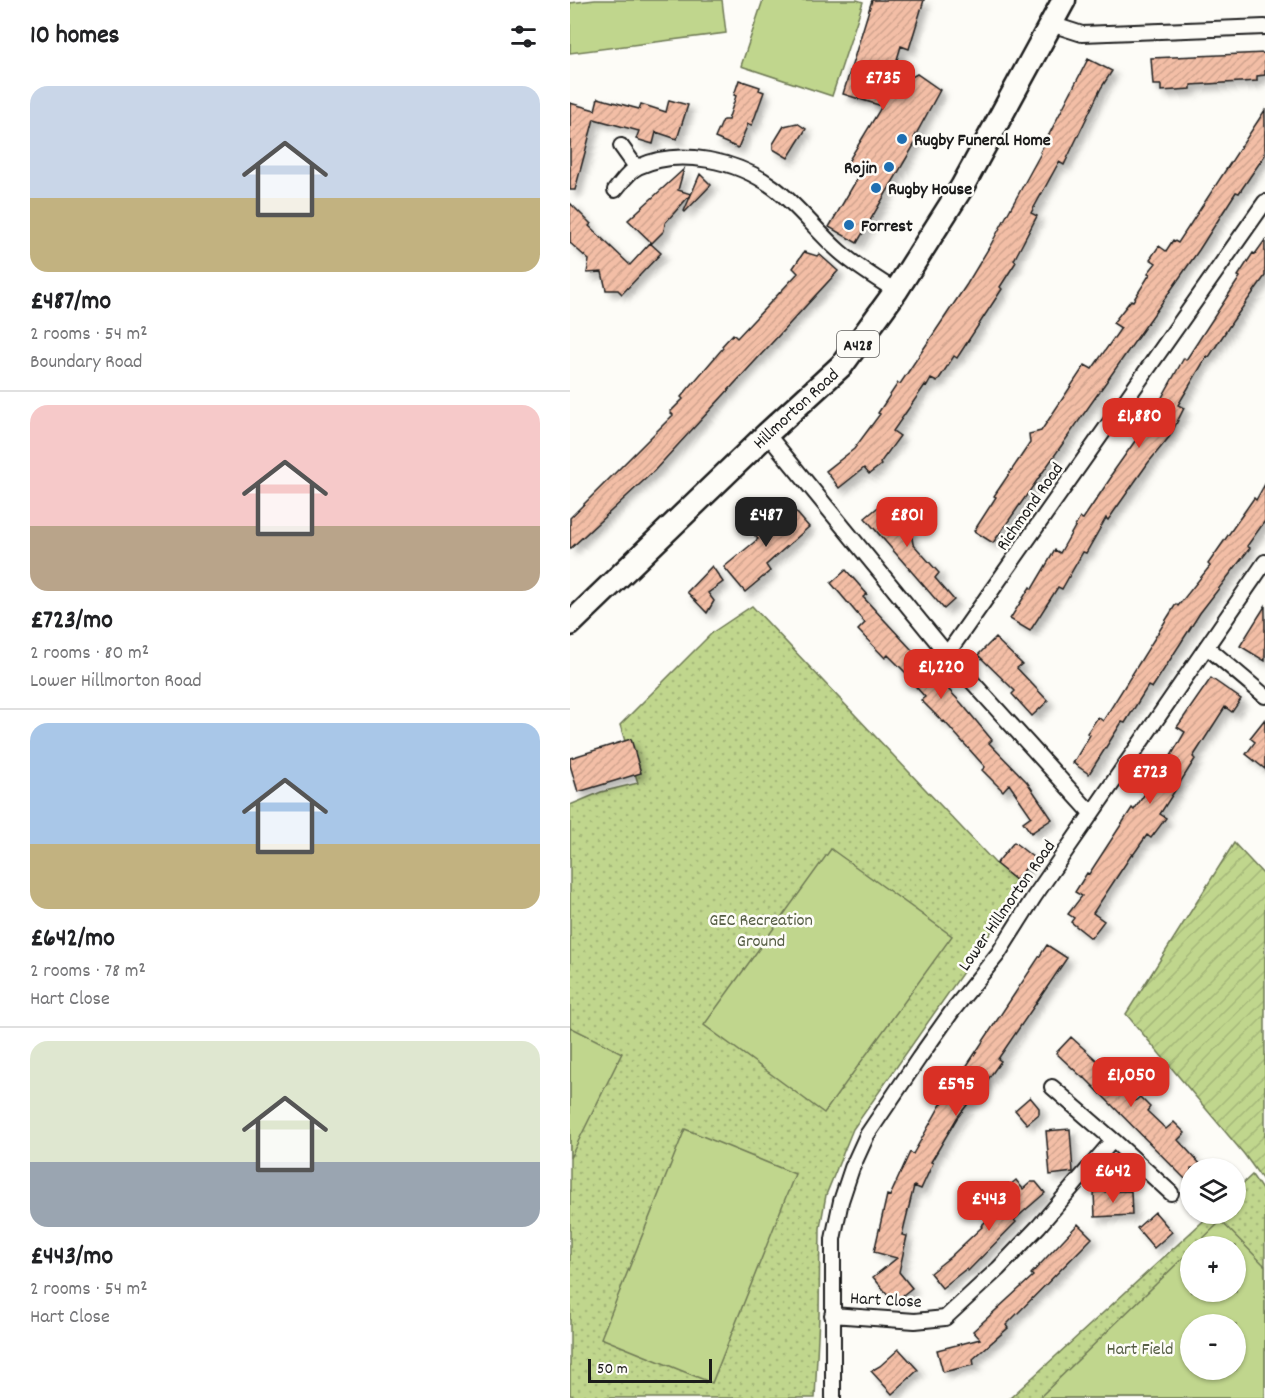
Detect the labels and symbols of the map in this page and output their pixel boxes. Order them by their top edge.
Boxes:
pin: £735 [847,60,919,111]
place label: Rugby Funeral Home [914,129,1051,154]
marker: Rugby Funeral Home [895,132,909,146]
place label: Rojin [844,157,877,182]
marker: Rojin [882,160,896,174]
place label: Rugby House [888,178,972,203]
marker: Rugby House [869,181,883,195]
place label: Forrest [861,215,913,240]
marker: Forrest [842,218,856,232]
road number: A428 [837,331,879,357]
street label: Hillmorton Road [748,364,845,456]
pin: £1,880 [1090,398,1188,449]
street label: Richmond Road [991,458,1071,557]
pin: £487 [730,497,802,548]
pin: £801 [871,497,943,548]
pin: £1,220 [892,649,990,700]
pin: £723 [1114,754,1186,805]
street label: Lower Hillmorton Road [953,836,1063,977]
park label: GEC Recreation Ground [709,909,813,955]
pin: £1,050 [1082,1057,1180,1108]
pin: £595 [920,1066,992,1117]
pin: £642 [1077,1153,1149,1204]
pin: £443 [953,1181,1025,1232]
street label: Hart Close [849,1287,922,1316]
park label: Hart Field [1106,1338,1174,1363]
scale bar [588,1356,712,1384]

